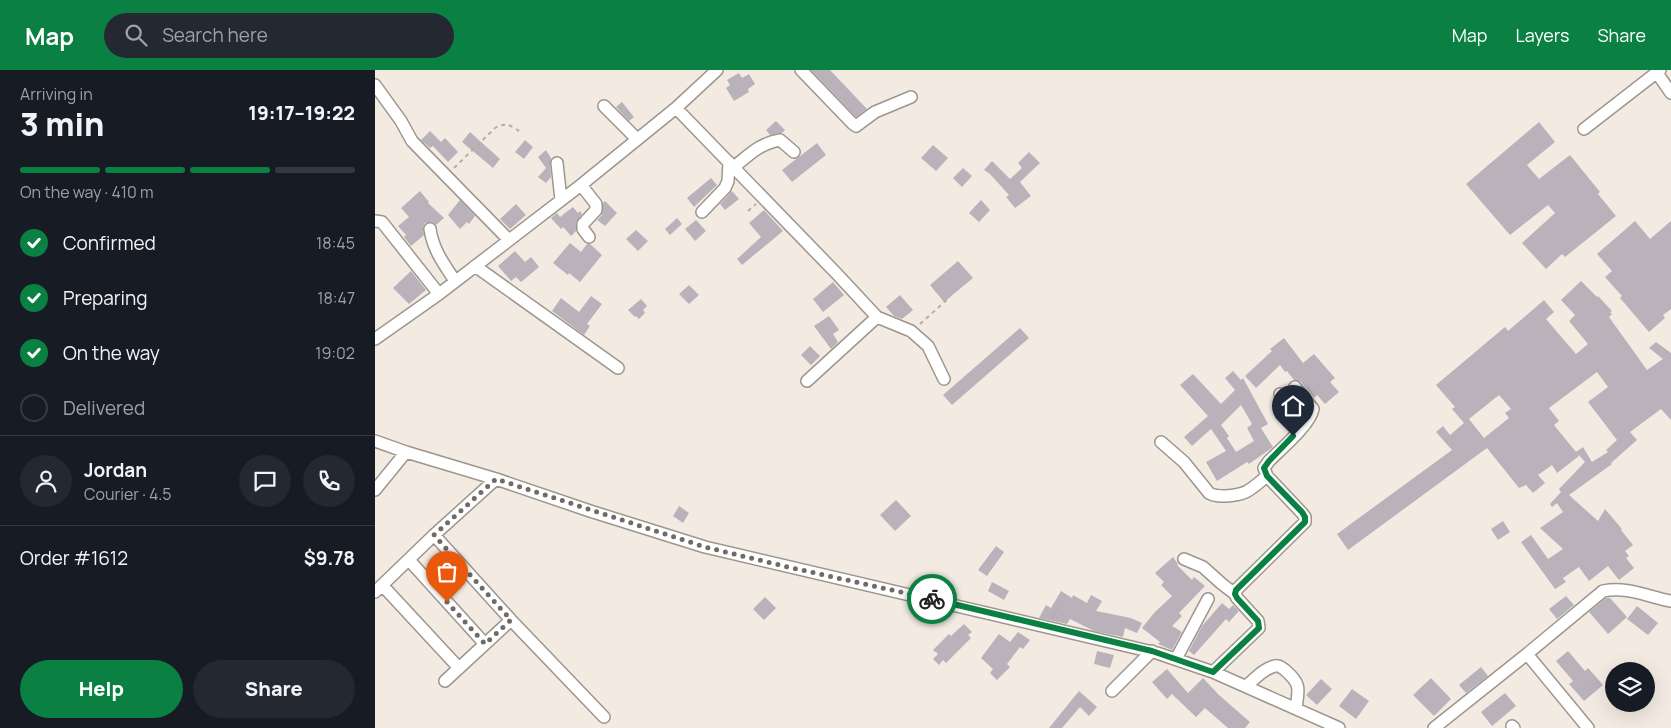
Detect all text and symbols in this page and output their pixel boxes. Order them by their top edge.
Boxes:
search box [104,13,454,58]
text: Map [25,19,74,52]
icon: search [122,21,150,49]
text: Search here [162,22,268,48]
text: Map [1452,23,1487,47]
text: Layers [1515,23,1569,47]
text: Share [1597,23,1646,47]
text: Arriving in [20,83,93,105]
text: 19:17–19:22 [248,100,355,126]
text: 3 min [20,102,104,146]
text: On the way · 410 m [20,181,154,203]
icon: check [20,229,48,257]
text: Confirmed [63,230,156,256]
text: 18:45 [316,232,355,254]
icon: check [20,284,48,312]
text: Preparing [63,285,148,311]
text: 18:47 [317,287,355,309]
icon: check [20,339,48,367]
text: On the way [63,340,160,366]
text: 19:02 [315,342,355,364]
pin [1272,385,1314,436]
icon: home [1279,392,1307,420]
text: Delivered [63,395,145,421]
button: person [20,455,72,507]
button: chat [239,455,291,507]
button: phone [303,455,355,507]
text: Jordan [84,457,147,483]
text: Courier · 4.5 [84,483,171,505]
text: Order #1612 [20,545,128,571]
text: $9.78 [304,545,355,571]
pin [426,551,468,602]
icon: bag [433,558,461,586]
courier [907,574,957,624]
icon: bike [918,585,946,613]
button: Help [20,660,183,718]
button: Share [193,660,355,718]
map controls [1605,662,1655,712]
button: layers [1605,662,1655,712]

